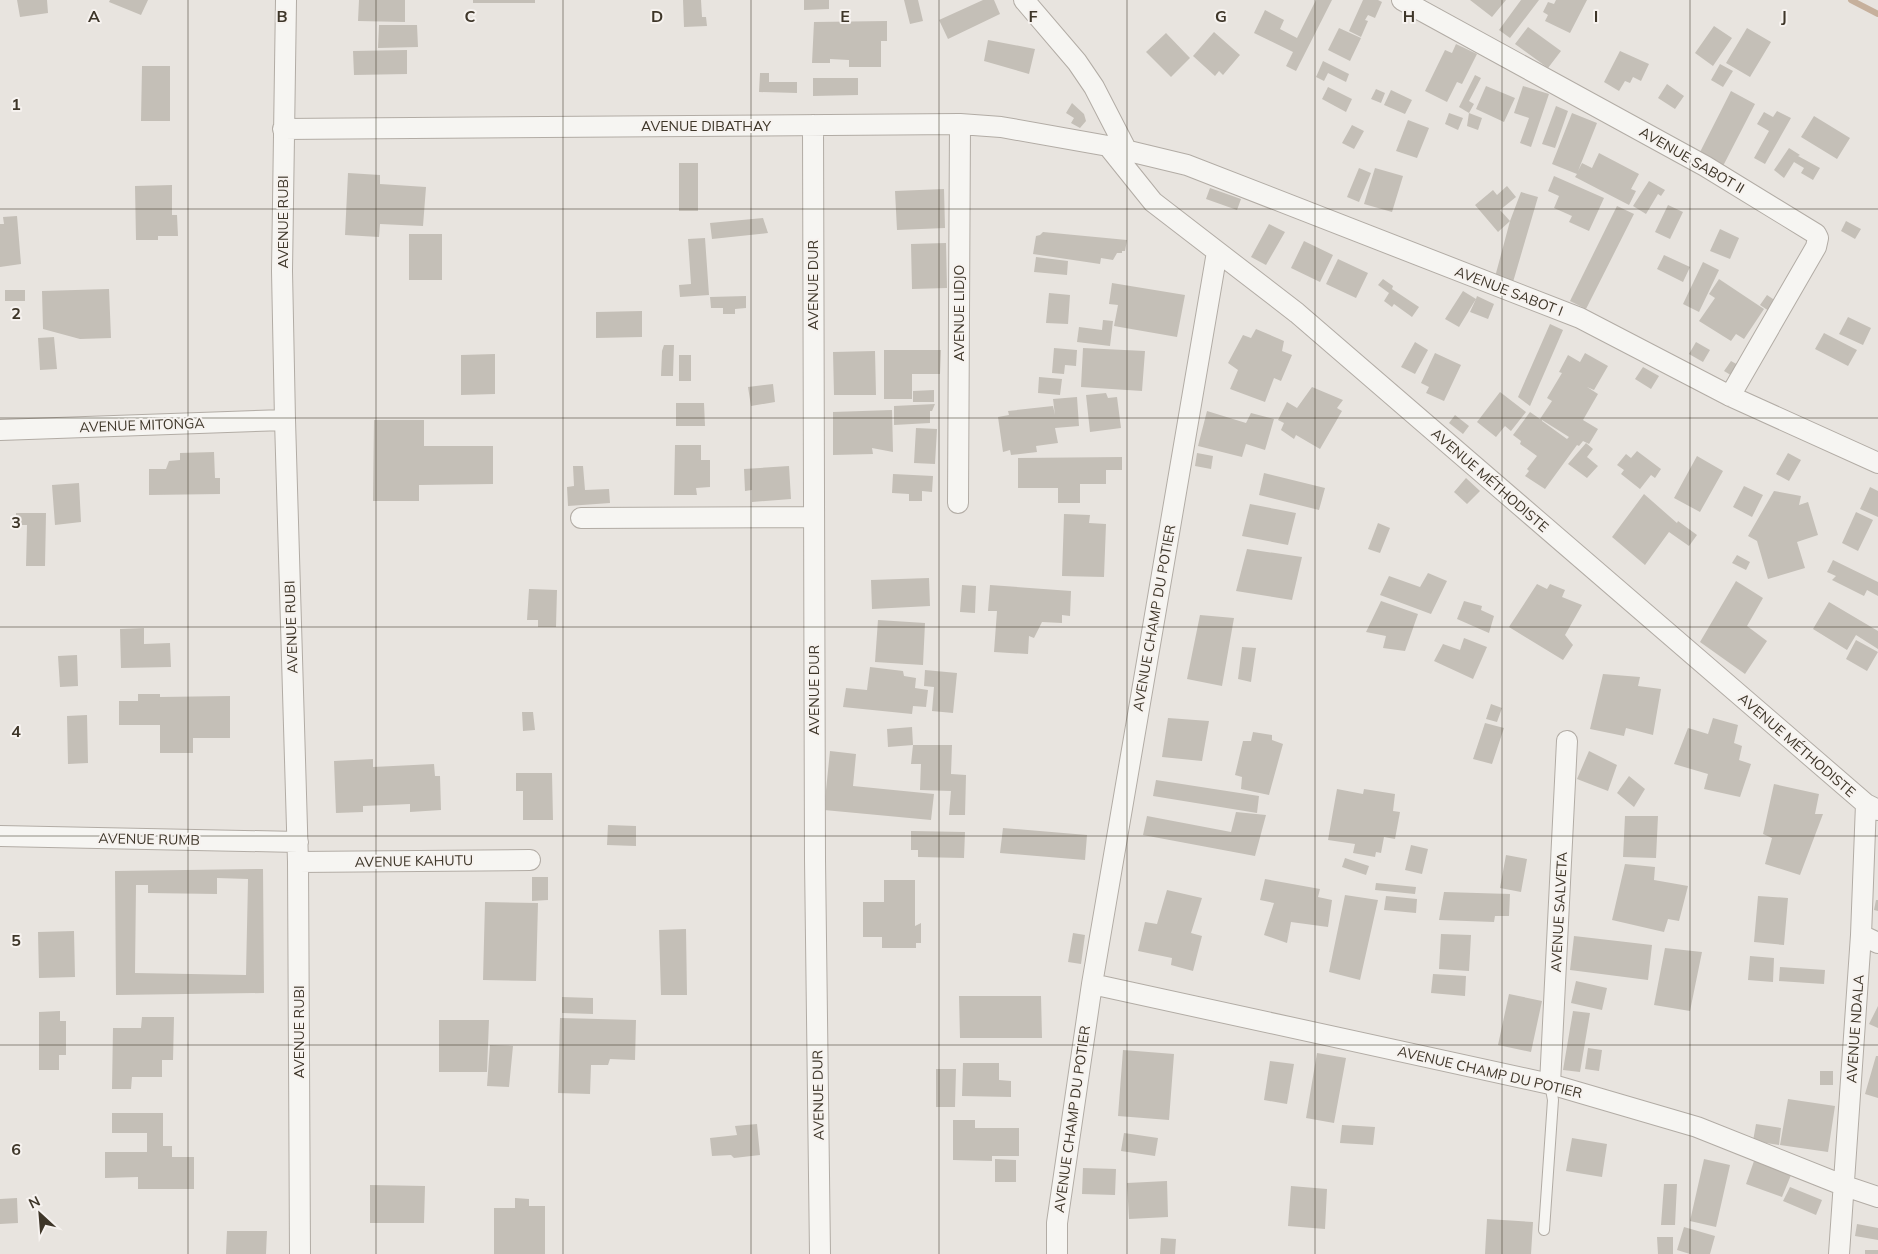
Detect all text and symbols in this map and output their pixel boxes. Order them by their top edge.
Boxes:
text: A [88,6,100,26]
text: B [276,6,288,26]
text: C [465,6,476,26]
text: D [651,6,663,26]
text: E [840,6,850,26]
text: F [1028,6,1038,26]
text: G [1215,6,1227,26]
text: H [1403,6,1415,26]
text: I [1594,6,1598,26]
text: J [1781,6,1787,26]
text: 1 [11,94,21,114]
street label: AVENUE DIBATHAY [641,117,771,135]
street label: AVENUE SABOT II [1636,123,1748,197]
street label: AVENUE RUBI [274,175,292,269]
street label: AVENUE DUR [804,239,822,330]
street label: AVENUE SABOT I [1452,262,1566,320]
street label: AVENUE LIDJO [950,265,968,361]
text: 2 [11,303,21,323]
street label: AVENUE MITONGA [79,414,206,436]
street label: AVENUE MÉTHODISTE [1428,424,1552,536]
text: 3 [11,512,21,532]
street label: AVENUE CHAMP DU POTIER [1129,523,1179,713]
street label: AVENUE RUBI [280,580,302,674]
street label: AVENUE DUR [805,644,823,735]
street label: AVENUE MÉTHODISTE [1735,689,1859,801]
text: 4 [11,721,21,741]
street label: AVENUE RUMB [98,829,200,849]
street label: AVENUE SALVETA [1547,850,1571,973]
street label: AVENUE KAHUTU [355,851,473,871]
text: 5 [11,930,21,950]
street label: AVENUE NDALA [1842,973,1868,1084]
street label: AVENUE RUBI [290,985,308,1079]
street label: AVENUE CHAMP DU POTIER [1050,1024,1094,1214]
street label: AVENUE CHAMP DU POTIER [1396,1042,1584,1102]
street label: AVENUE DUR [808,1049,828,1140]
text: 6 [11,1139,21,1159]
north arrow [15,1189,65,1239]
text: N [26,1192,43,1213]

